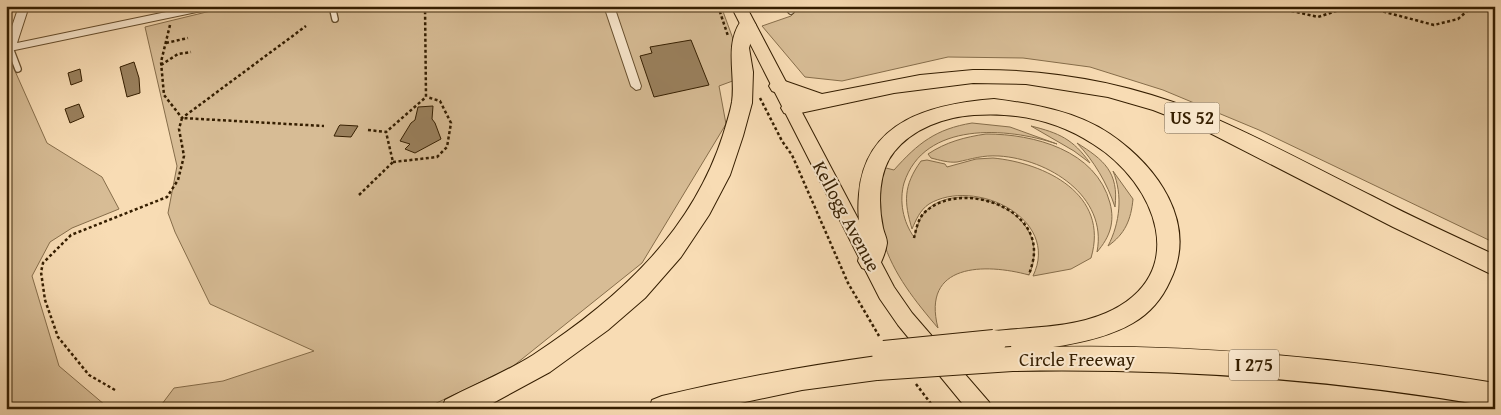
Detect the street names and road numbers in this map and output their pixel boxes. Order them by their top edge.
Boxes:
road number: US 52 [1164,102,1220,134]
street label: Kellogg Avenue [806,156,888,277]
street label: Circle Freeway [1019,345,1136,373]
road number: I 275 [1229,350,1279,380]

